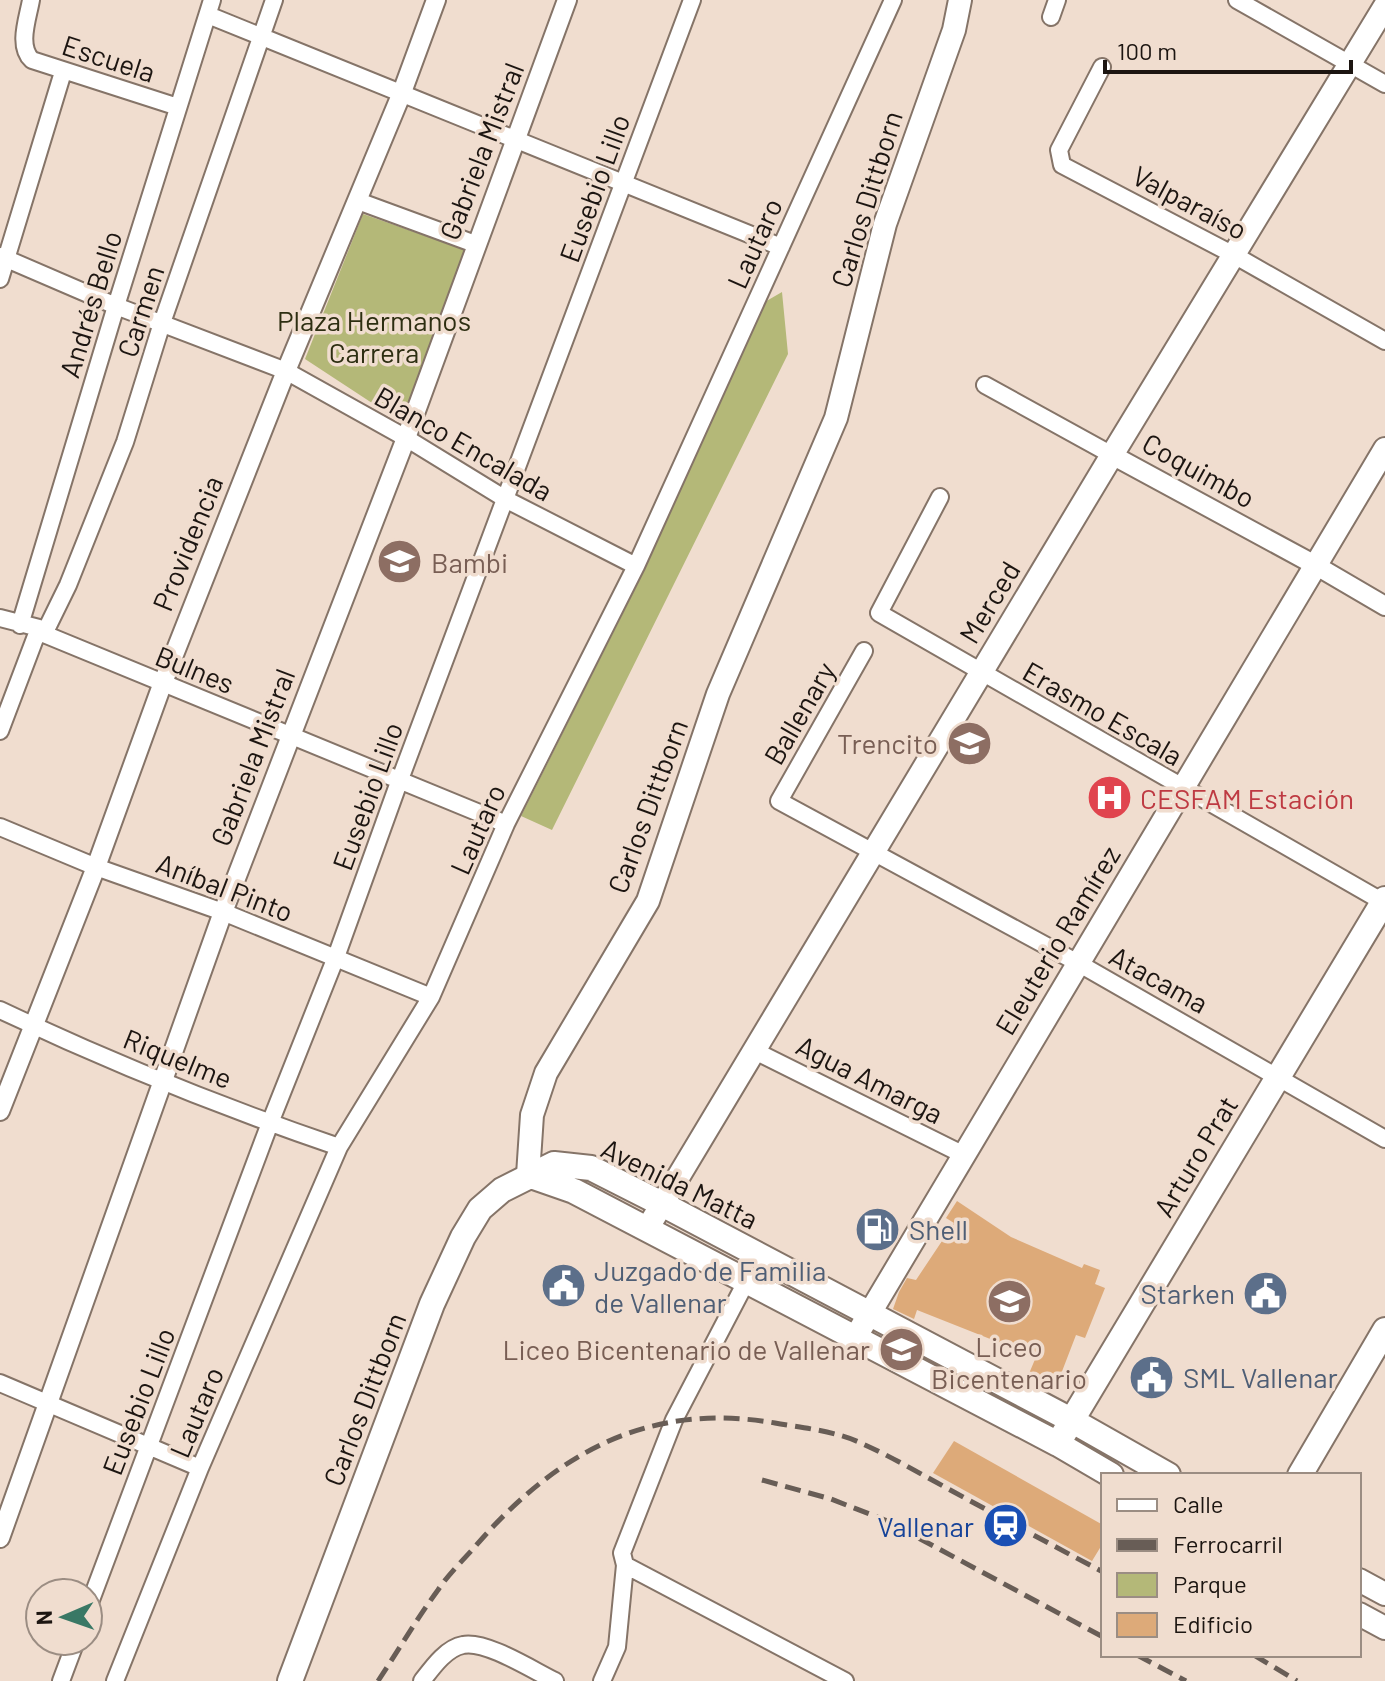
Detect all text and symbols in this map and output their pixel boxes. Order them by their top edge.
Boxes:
scale bar [1105,24,1351,74]
street label: Escuela [58,27,160,89]
text: 100 m [1117,36,1177,65]
street label: Gabriela Mistral [432,58,530,244]
street label: Carlos Dittborn [823,107,909,291]
street label: Eusebio Lillo [552,109,636,267]
street label: Valparaíso [1127,158,1253,246]
street label: Lautaro [719,193,789,293]
street label: Andrés Bello [52,227,128,381]
street label: Carmen [109,261,171,361]
park label: Plaza Hermanos Carrera [277,303,471,369]
street label: Blanco Encalada [369,378,559,508]
street label: Coquimbo [1137,425,1261,515]
street label: Providencia [144,470,230,616]
school or university icon: Bambi [376,538,424,586]
place label: Bambi [431,545,508,579]
street label: Merced [951,555,1027,649]
street label: Bulnes [151,638,239,700]
street label: Erasmo Escala [1017,654,1189,772]
street label: Ballenary [756,656,842,770]
street label: Gabriela Mistral [203,664,301,850]
street label: Carlos Dittborn [600,714,694,898]
street label: Eusebio Lillo [325,717,409,875]
school or university icon: Trencito [945,719,993,767]
place label: Trencito [837,726,938,760]
hospital icon: CESFAM Estación [1085,774,1133,822]
street label: Lautaro [442,779,512,879]
place label: CESFAM Estación [1140,781,1354,815]
street label: Eleuterio Ramírez [987,839,1127,1041]
street label: Aníbal Pinto [152,845,298,929]
street label: Atacama [1104,938,1214,1020]
street label: Riquelme [119,1021,237,1095]
street label: Agua Amarga [791,1028,949,1130]
street label: Arturo Prat [1146,1089,1244,1223]
street label: Avenida Matta [596,1130,764,1236]
fuel station icon: Shell [854,1205,902,1253]
place label: Shell [909,1212,968,1246]
place label: Juzgado de Familia de Vallenar [594,1253,826,1319]
public building icon: Juzgado de Familia de Vallenar [539,1262,587,1310]
public building icon: Starken [1242,1269,1290,1317]
place label: Starken [1140,1276,1235,1310]
school or university icon: Liceo Bicentenario [985,1277,1033,1325]
street label: Carlos Dittborn [315,1308,413,1490]
street label: Eusebio Lillo [94,1323,182,1479]
school or university icon: Liceo Bicentenario de Vallenar [877,1325,925,1373]
place label: Liceo Bicentenario [931,1329,1087,1395]
place label: Liceo Bicentenario de Vallenar [503,1332,870,1366]
public building icon: SML Vallenar [1128,1353,1176,1401]
place label: SML Vallenar [1183,1360,1338,1394]
street label: Lautaro [162,1362,230,1462]
legend [1101,1473,1361,1657]
text: Calle [1173,1489,1224,1518]
station icon: Vallenar [981,1502,1029,1550]
place label: Vallenar [877,1509,974,1543]
text: Ferrocarril [1173,1529,1283,1558]
text: Parque [1173,1569,1247,1598]
north arrow [24,1577,104,1657]
text: Edificio [1173,1609,1253,1638]
text: N [30,1610,56,1626]

